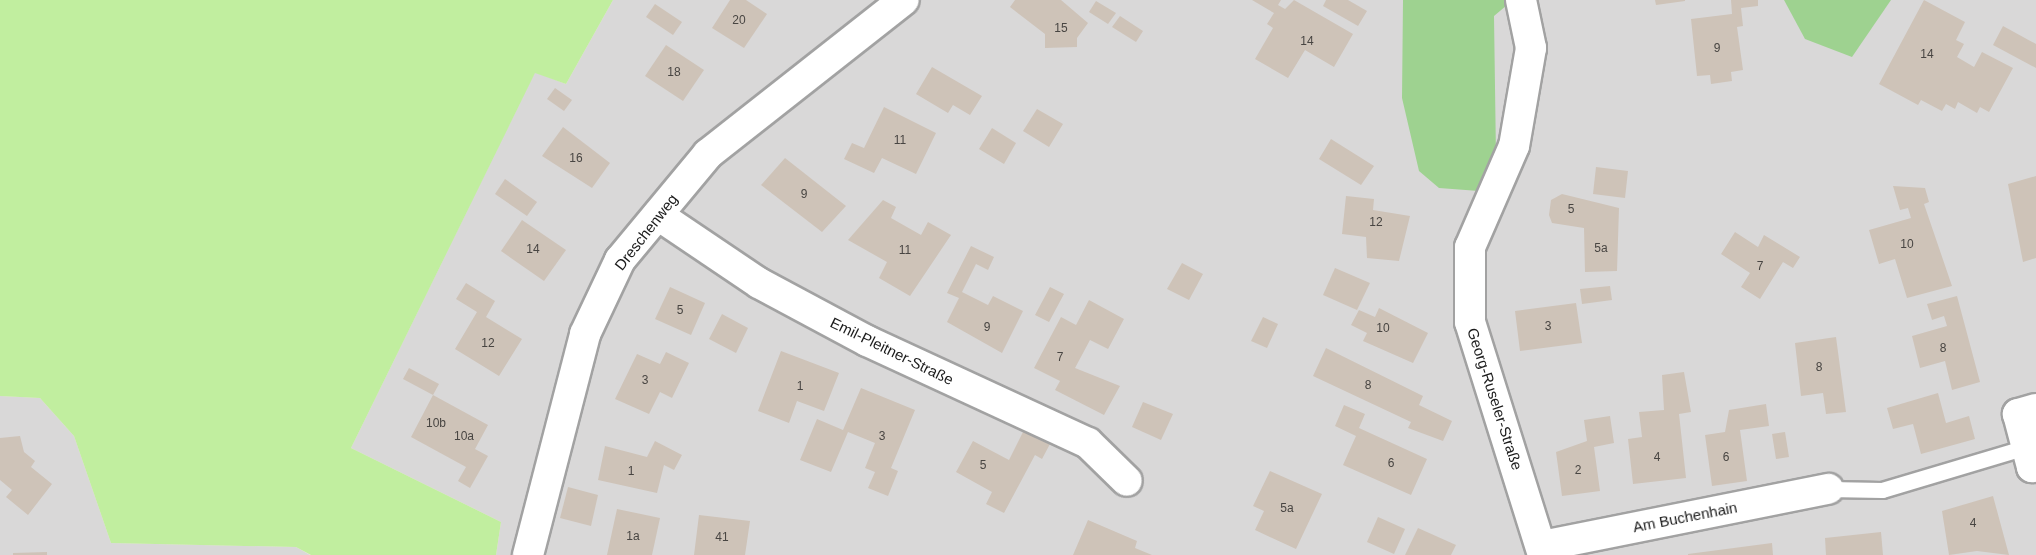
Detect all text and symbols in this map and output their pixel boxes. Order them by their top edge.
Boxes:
house number: 20 [732,14,746,28]
house number: 15 [1054,22,1068,36]
house number: 14 [1300,35,1314,49]
house number: 9 [1714,42,1720,56]
house number: 14 [1920,48,1934,62]
house number: 18 [667,66,681,80]
house number: 11 [894,134,906,148]
house number: 16 [569,152,583,166]
house number: 9 [801,188,807,202]
street label: Dreschenweg [611,190,681,274]
house number: 5 [1568,203,1574,217]
house number: 12 [1369,216,1383,230]
house number: 10 [1900,238,1914,252]
house number: 5a [1594,242,1608,256]
house number: 14 [526,243,540,257]
house number: 11 [899,244,911,258]
house number: 7 [1757,260,1763,274]
house number: 5 [677,304,683,318]
street label: Emil-Pleitner-Straße [827,313,957,389]
house number: 3 [1545,320,1551,334]
house number: 9 [984,321,990,335]
house number: 10 [1376,322,1390,336]
street label: Georg-Ruseler-Straße [1464,326,1526,472]
house number: 12 [481,337,495,351]
house number: 8 [1940,342,1946,356]
house number: 7 [1057,351,1063,365]
house number: 8 [1816,361,1822,375]
house number: 3 [642,374,648,388]
house number: 8 [1365,379,1371,393]
house number: 1 [797,380,803,394]
house number: 10b [426,417,446,431]
house number: 10a [454,430,474,444]
house number: 3 [879,430,885,444]
house number: 4 [1654,451,1660,465]
house number: 6 [1723,451,1729,465]
house number: 6 [1388,457,1394,471]
house number: 5 [980,459,986,473]
house number: 2 [1575,464,1581,478]
house number: 1 [628,465,634,479]
street label: Am Buchenhain [1631,498,1739,536]
house number: 5a [1280,502,1294,516]
house number: 4 [1970,517,1976,531]
house number: 1a [626,530,640,544]
house number: 41 [715,531,729,545]

